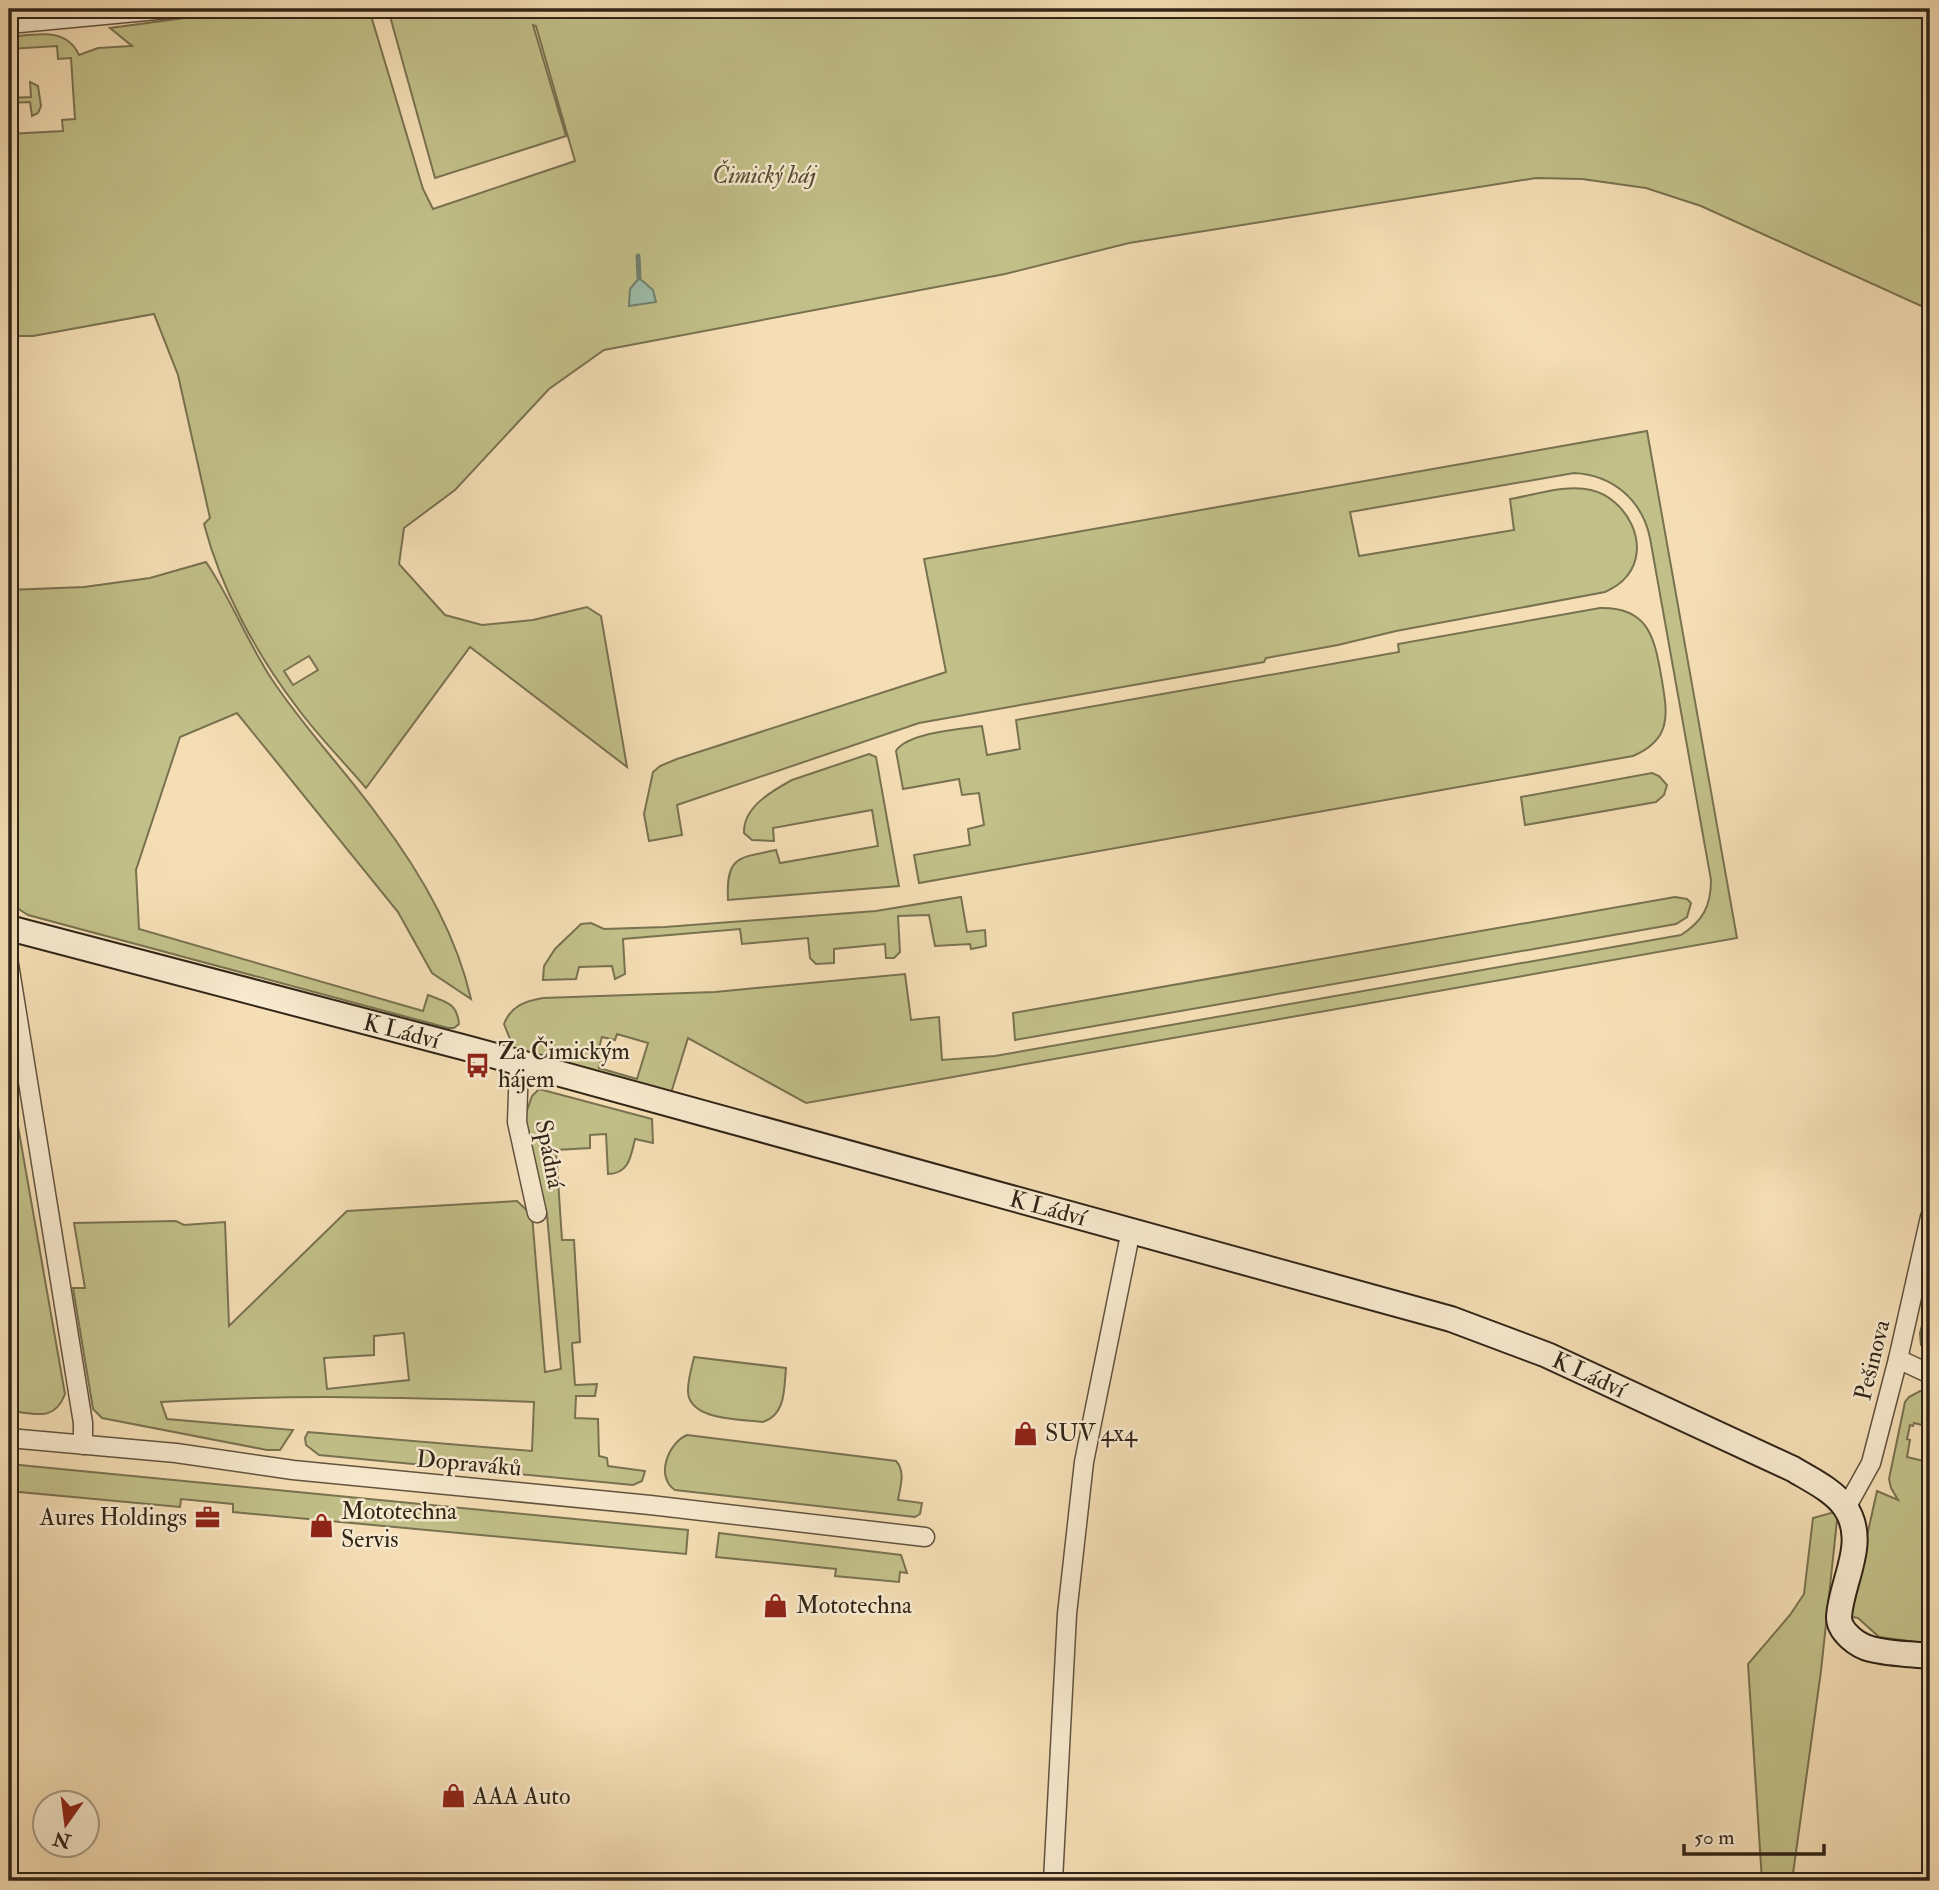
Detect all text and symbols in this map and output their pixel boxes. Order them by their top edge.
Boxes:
park label: Čimický háj [712,159,818,191]
street label: K Ládví [360,1007,445,1057]
place label: Za Čimickým hájem [498,1035,630,1095]
bus stop icon: Za Čimickým hájem [464,1051,492,1079]
street label: Spádná [528,1117,572,1192]
street label: K Ládví [1006,1183,1091,1234]
street label: Pešinova [1848,1316,1898,1404]
street label: K Ládví [1547,1345,1632,1406]
place label: SUV 4x4 [1045,1418,1138,1449]
shop icon: SUV 4x4 [1011,1419,1039,1447]
street label: Dopraváků [415,1443,523,1484]
place label: Mototechna Servis [341,1496,458,1555]
place label: Aures Holdings [39,1502,187,1533]
office icon: Aures Holdings [193,1503,221,1531]
shop icon: Mototechna Servis [307,1511,335,1539]
place label: Mototechna [796,1590,913,1621]
shop icon: Mototechna [762,1591,790,1619]
place label: AAA Auto [472,1781,571,1812]
shop icon: AAA Auto [439,1782,467,1810]
north arrow [32,1788,102,1858]
scale bar [1684,1813,1824,1857]
text: 50 m [1694,1824,1735,1851]
text: N [50,1826,74,1853]

